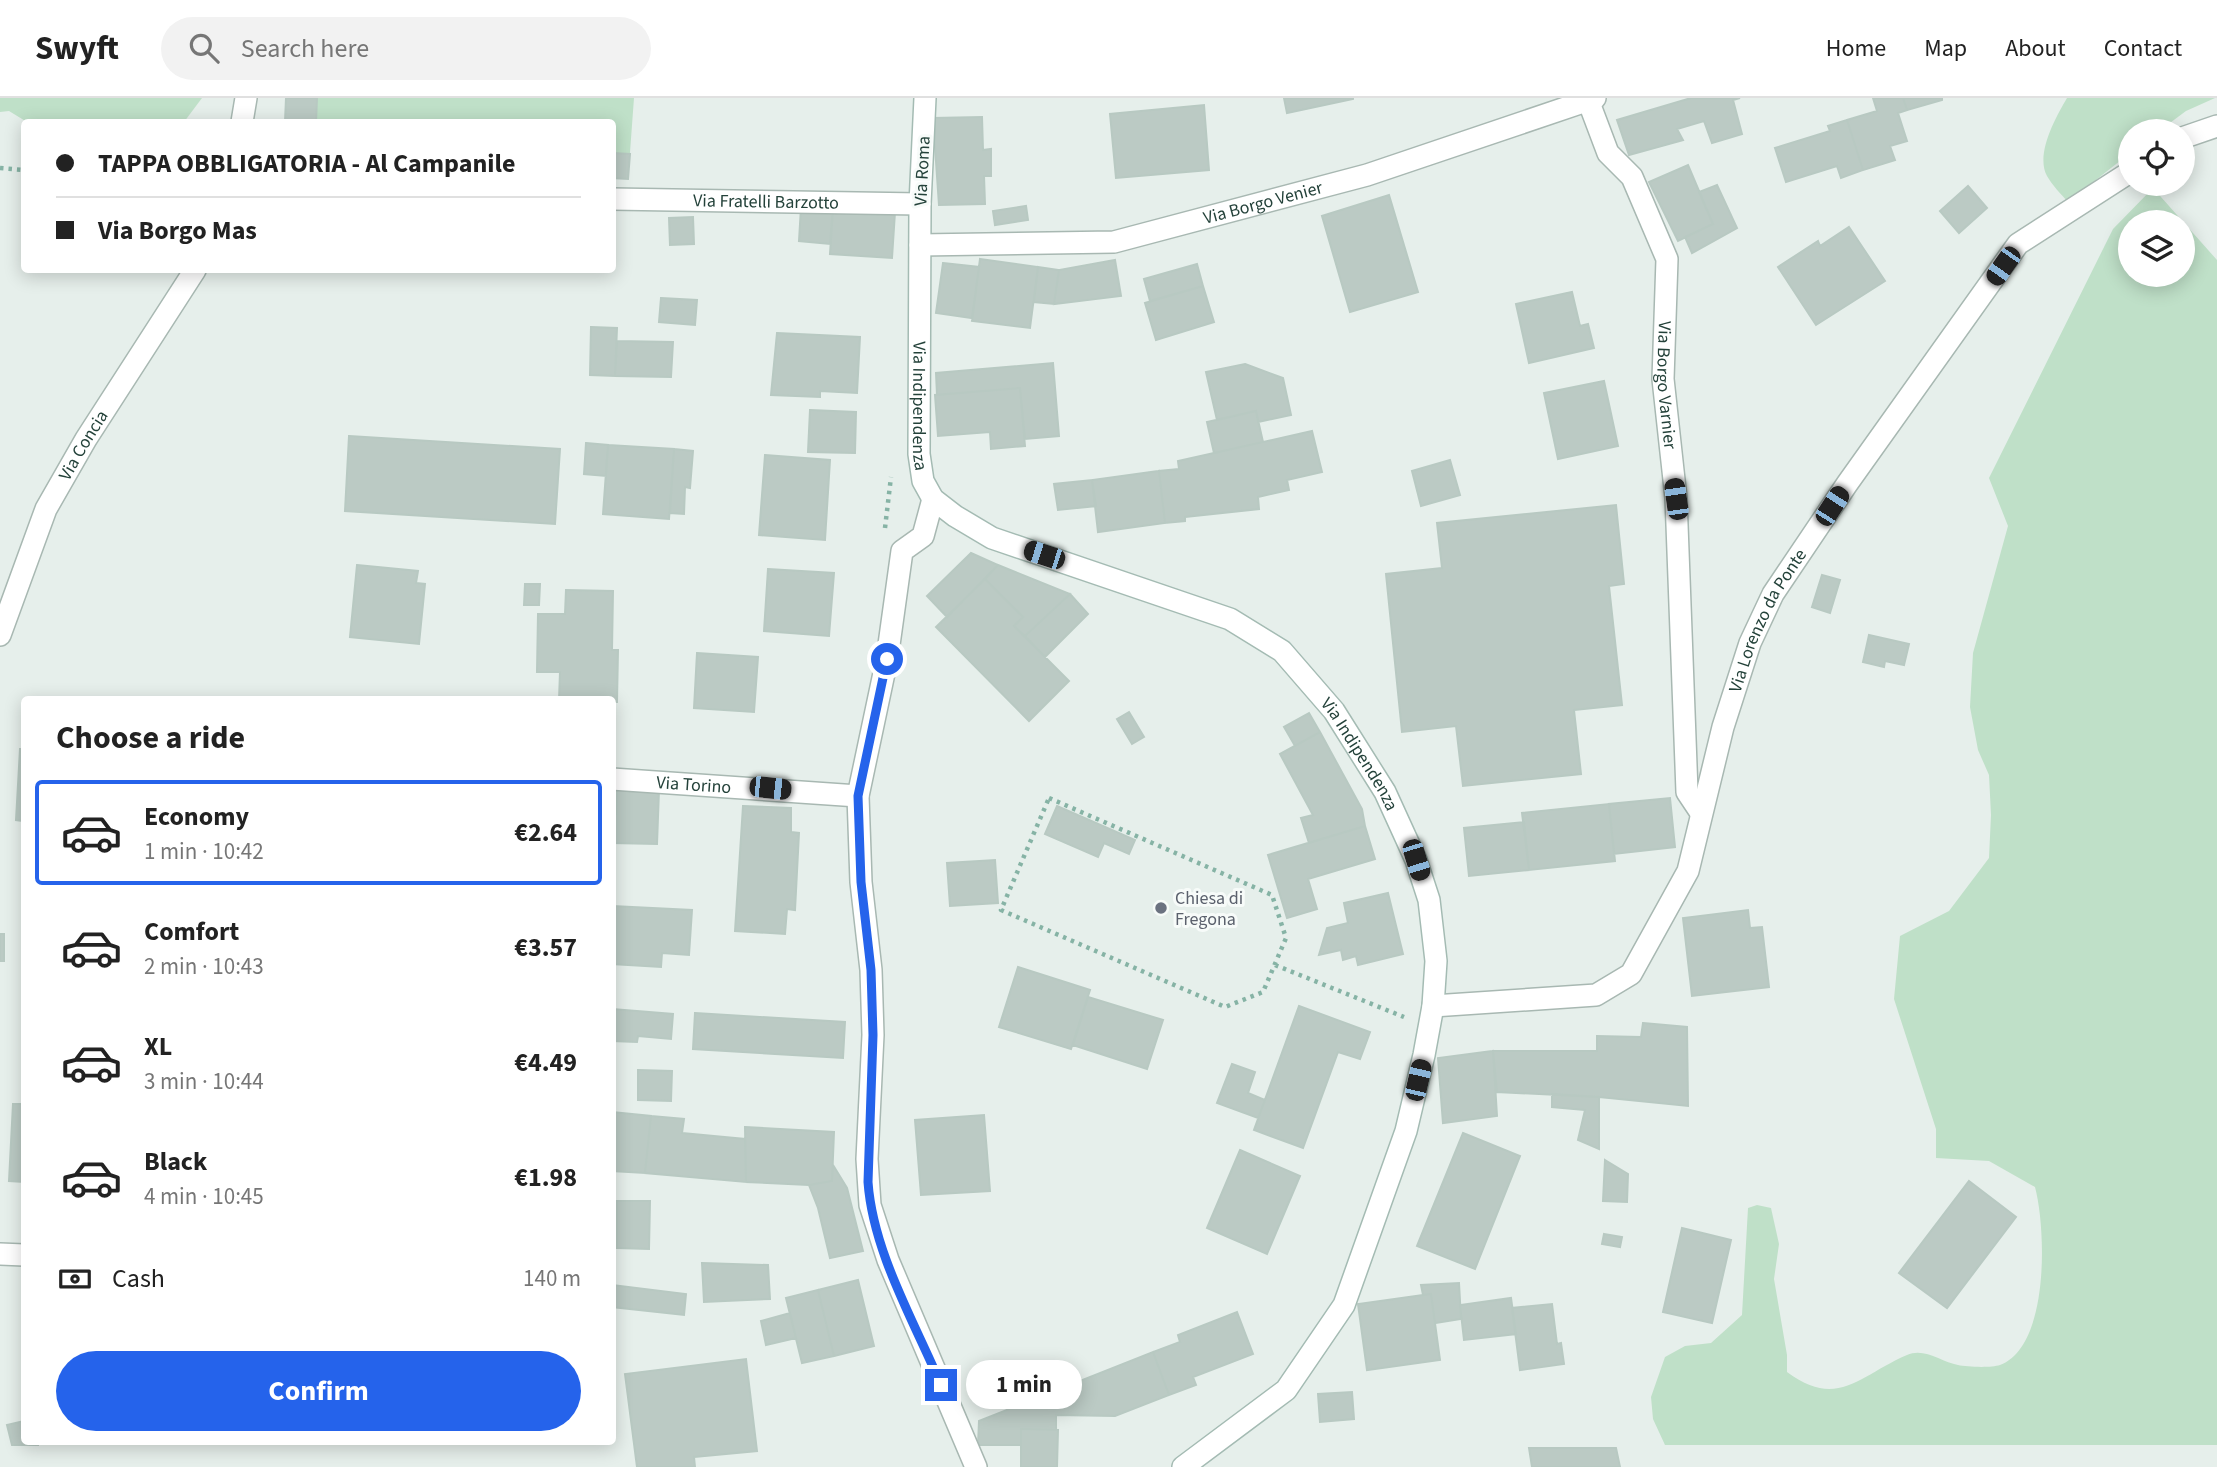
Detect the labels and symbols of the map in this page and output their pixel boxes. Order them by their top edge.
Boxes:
street label: Via Roma [908,135,937,207]
street label: Via Borgo Venier [1201,175,1326,231]
street label: Via Fratelli Barzotto [693,188,839,216]
car [1983,243,2024,289]
street label: Via Borgo Varnier [1650,320,1683,451]
street label: Via Indipendenza [906,341,933,472]
street label: Via Concia [53,405,114,485]
car [1663,477,1690,521]
car [1812,483,1853,529]
car [1021,539,1068,571]
street label: Via Lorenzo da Ponte [1723,544,1813,696]
route start [871,643,903,675]
street label: Via Indipendenza [1315,692,1404,815]
street label: Via Torino [656,770,732,800]
car [749,775,792,801]
car [1400,837,1433,883]
place label: Chiesa di Fregona [1175,886,1243,932]
marker: Chiesa di Fregona [1153,900,1169,916]
car [1404,1057,1433,1103]
callout: 1 min [965,1360,1081,1410]
route end [925,1369,957,1401]

